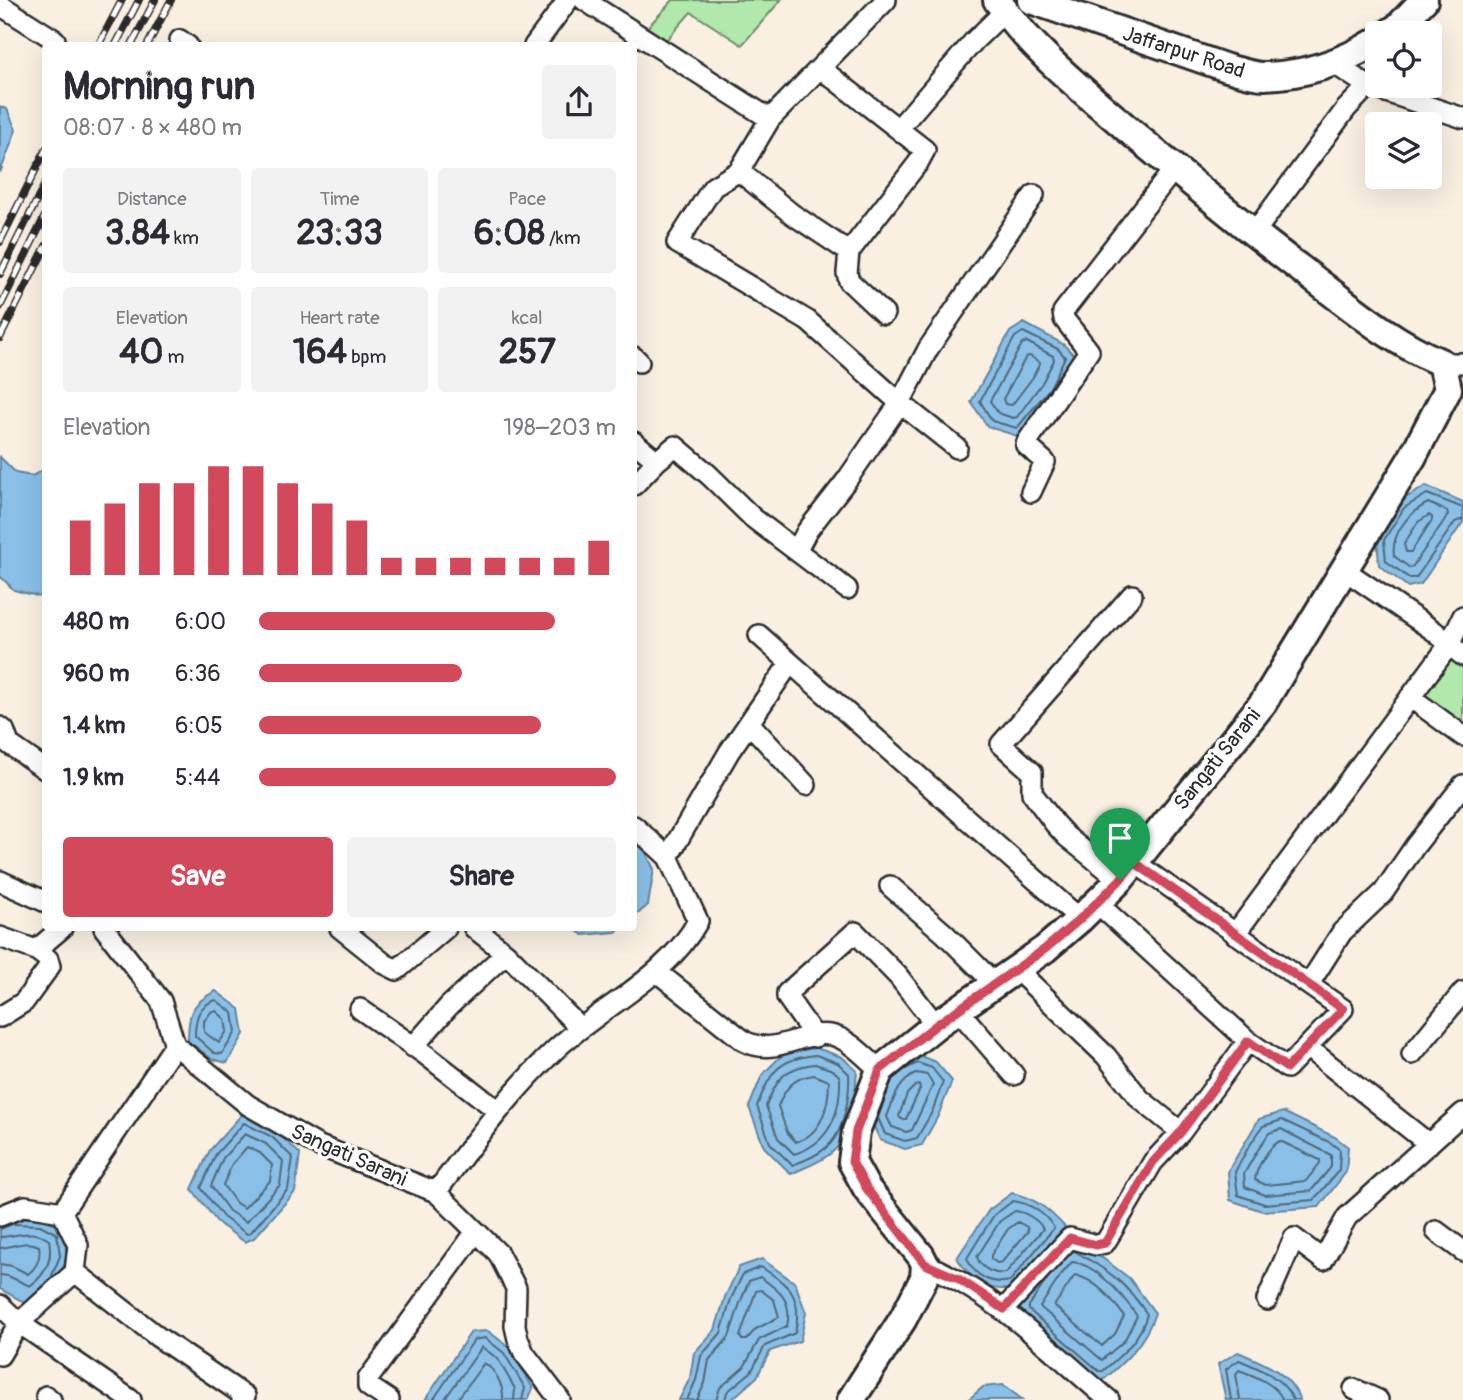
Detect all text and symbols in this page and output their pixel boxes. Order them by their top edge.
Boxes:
street label: Jaffarpur Road [1119,20,1248,85]
map controls [1365,21,1442,189]
button: locate [1365,21,1442,98]
text: Morning run [63,63,255,111]
button: share [542,65,616,139]
button: layers [1365,112,1442,189]
text: 08:07 · 8 × 480 m [63,113,242,142]
text: Distance [117,187,187,211]
text: Time [320,187,359,211]
text: Pace [508,187,546,211]
text: 3.84 [105,211,170,255]
text: 23:33 [296,211,383,255]
text: 6:08 [474,211,545,255]
text: km [170,226,199,250]
text: /km [545,226,581,250]
text: Elevation [116,306,188,330]
text: Heart rate [299,306,380,330]
text: kcal [512,306,543,330]
text: 40 [119,330,163,374]
text: 164 [293,330,347,374]
text: 257 [499,330,556,374]
text: m [163,345,184,369]
text: bpm [347,345,386,369]
text: Elevation [63,413,151,442]
text: 198–203 m [503,413,616,442]
text: 480 m [63,607,129,636]
text: 6:00 [175,607,226,636]
text: 960 m [63,659,129,688]
text: 6:36 [175,659,221,688]
street label: Sangati Sarani [1168,702,1267,816]
text: 1.4 km [63,711,125,740]
text: 6:05 [175,711,223,740]
text: 1.9 km [63,763,124,792]
text: 5:44 [175,763,220,792]
pin [1090,808,1150,880]
icon: arrive [1101,819,1139,857]
button: Save [63,837,333,917]
button: Share [347,837,616,917]
street label: Sangati Sarani [287,1118,411,1193]

